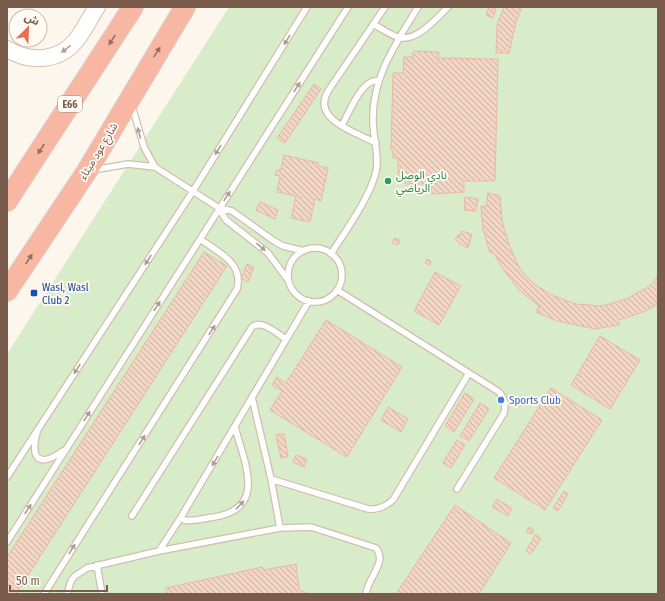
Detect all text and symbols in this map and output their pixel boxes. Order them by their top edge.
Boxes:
north arrow [8,8,48,48]
text: ش [22,10,41,28]
one-way arrow [283,34,290,46]
one-way arrow [108,35,116,45]
one-way arrow [60,45,71,53]
one-way arrow [153,47,161,57]
one-way arrow [293,82,301,92]
road number: E66 [58,96,82,112]
street label: شارع عود ميثاء [76,120,122,183]
one-way arrow [136,127,142,139]
one-way arrow [37,144,45,154]
one-way arrow [214,145,222,156]
place label: نادي الوصل الرياضي [396,169,447,198]
marker: نادي الوصل الرياضي [383,176,393,186]
one-way arrow [223,191,231,201]
one-way arrow [255,242,266,251]
one-way arrow [25,253,32,265]
one-way arrow [144,255,152,265]
place label: Wasl, Wasl Club 2 [42,281,89,307]
marker: Wasl, Wasl Club 2 [29,288,39,298]
one-way arrow [154,300,161,312]
one-way arrow [208,324,215,336]
one-way arrow [73,364,81,374]
place label: Sports Club [509,394,561,407]
marker: Sports Club [496,395,506,405]
one-way arrow [84,410,91,422]
one-way arrow [138,434,146,445]
one-way arrow [211,455,218,467]
one-way arrow [235,500,245,510]
one-way arrow [24,504,32,514]
one-way arrow [68,544,76,554]
scale bar [10,567,107,593]
text: 50 m [16,574,40,588]

